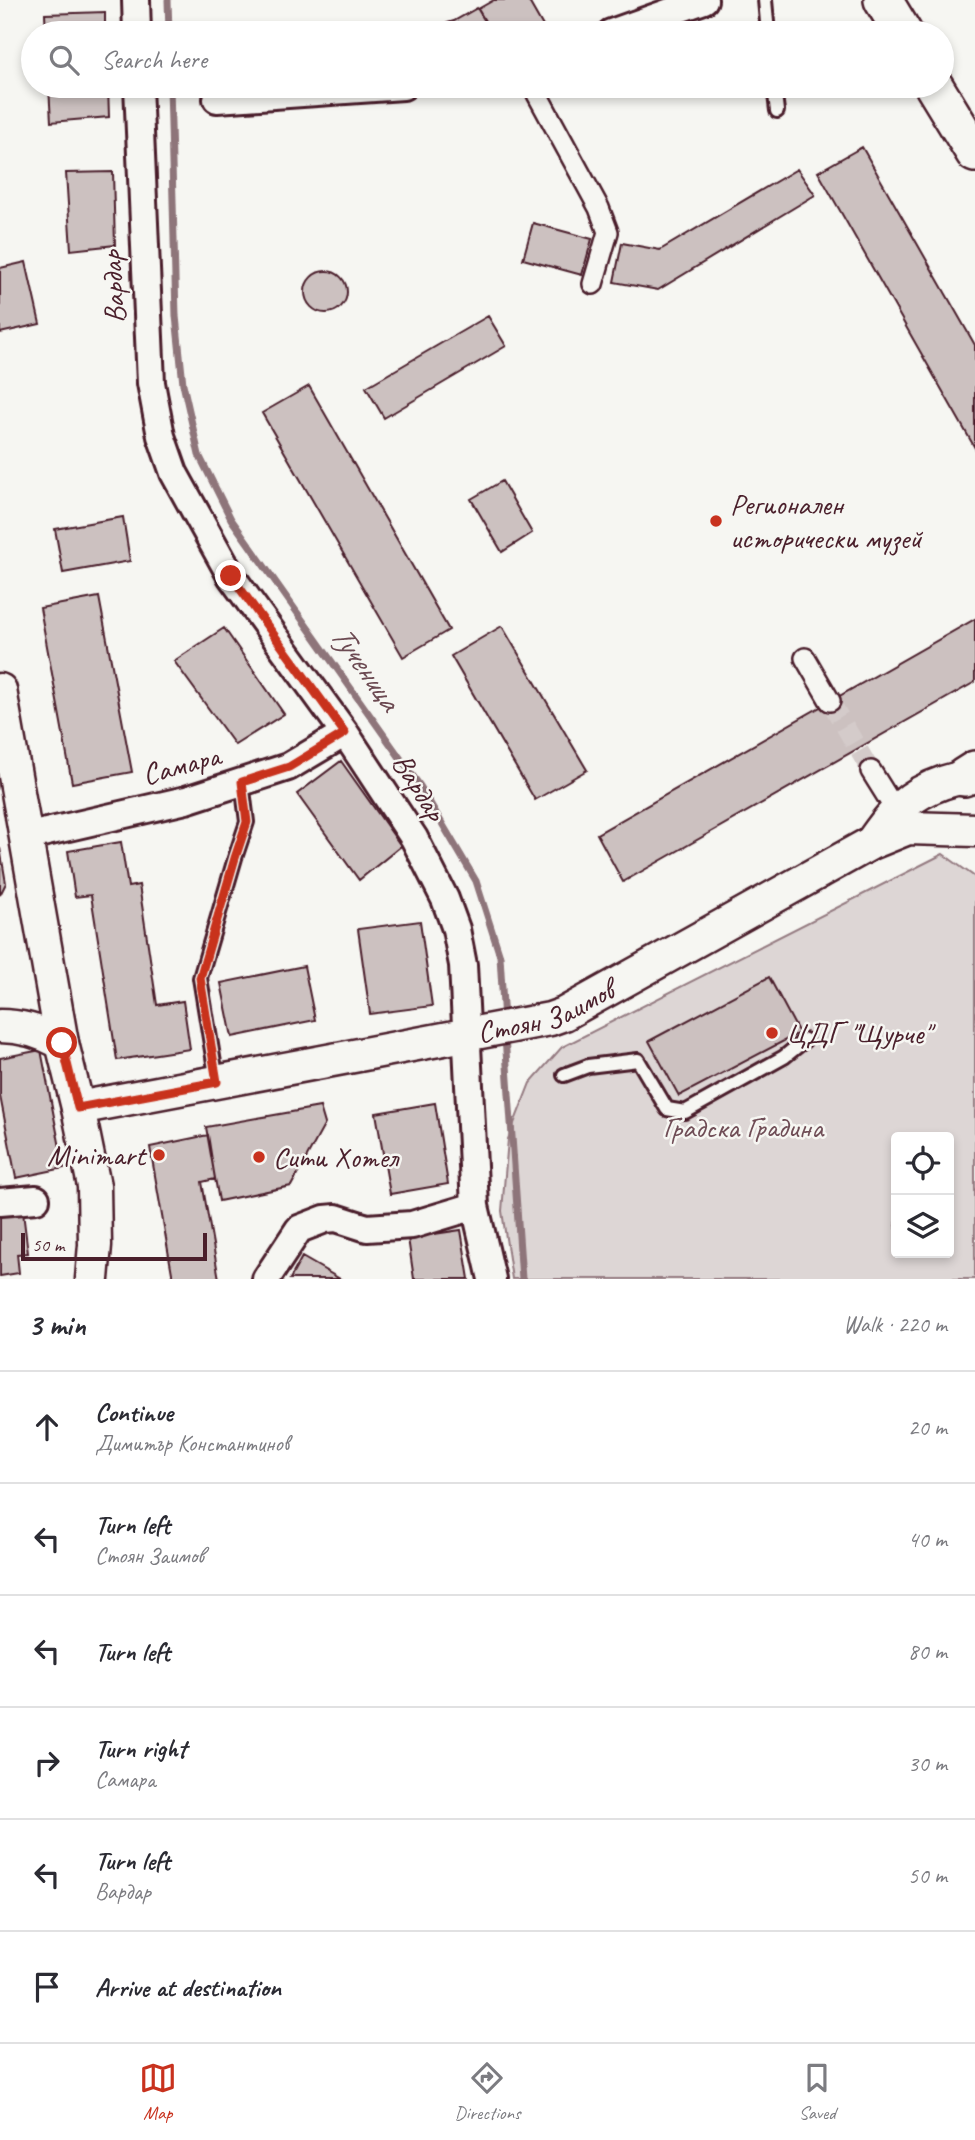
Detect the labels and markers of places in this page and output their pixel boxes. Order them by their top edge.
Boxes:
place label: Регионален исторически музей [730,485,923,557]
marker: Регионален исторически музей [708,513,724,529]
place label: ЦДГ "Щурче" [786,1014,936,1052]
marker: ЦДГ "Щурче" [764,1025,780,1041]
place label: Minimart [47,1136,148,1174]
place label: Сити Хотел [273,1138,400,1176]
marker: Minimart [151,1147,167,1163]
marker: Сити Хотел [251,1149,267,1165]

